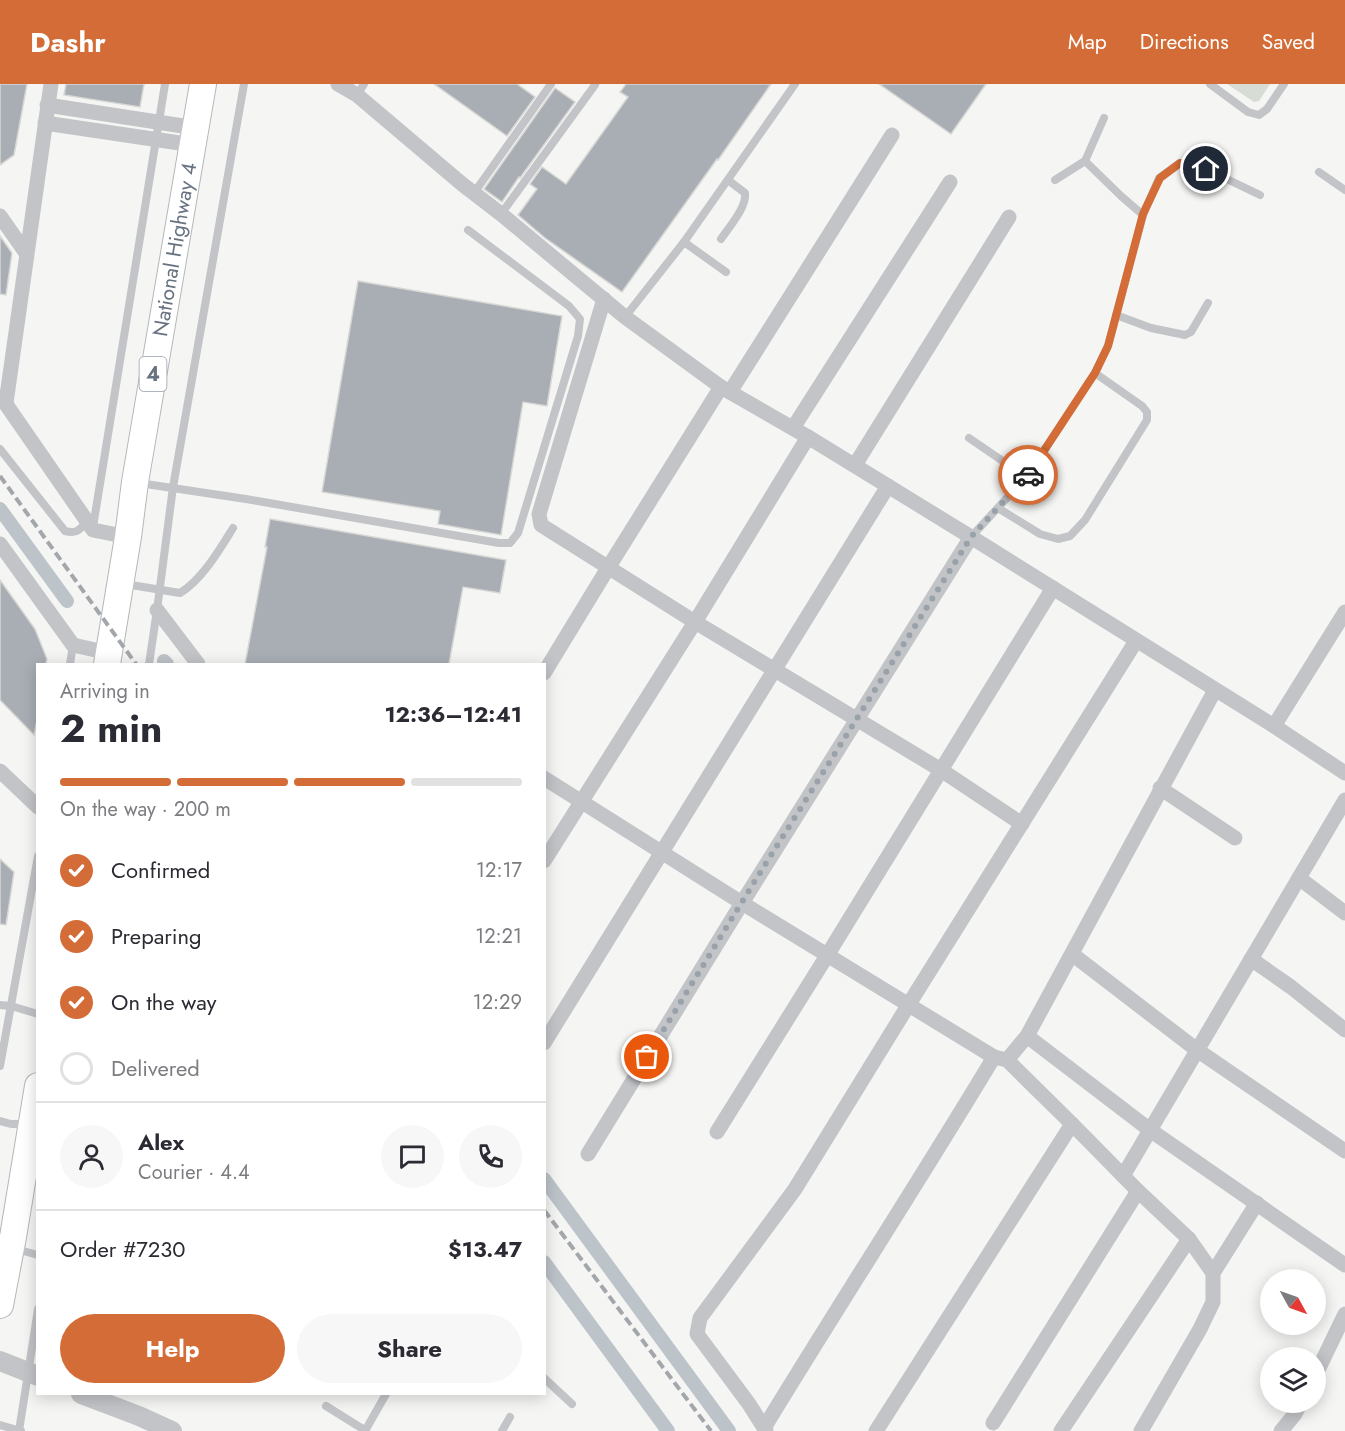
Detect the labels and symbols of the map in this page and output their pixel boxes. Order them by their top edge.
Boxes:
pin [1180,143,1231,194]
street label: National Highway 4 [145,160,204,339]
road number: 4 [140,357,166,391]
courier [998,445,1058,505]
pin [621,1031,672,1082]
north arrow [1260,1269,1326,1335]

